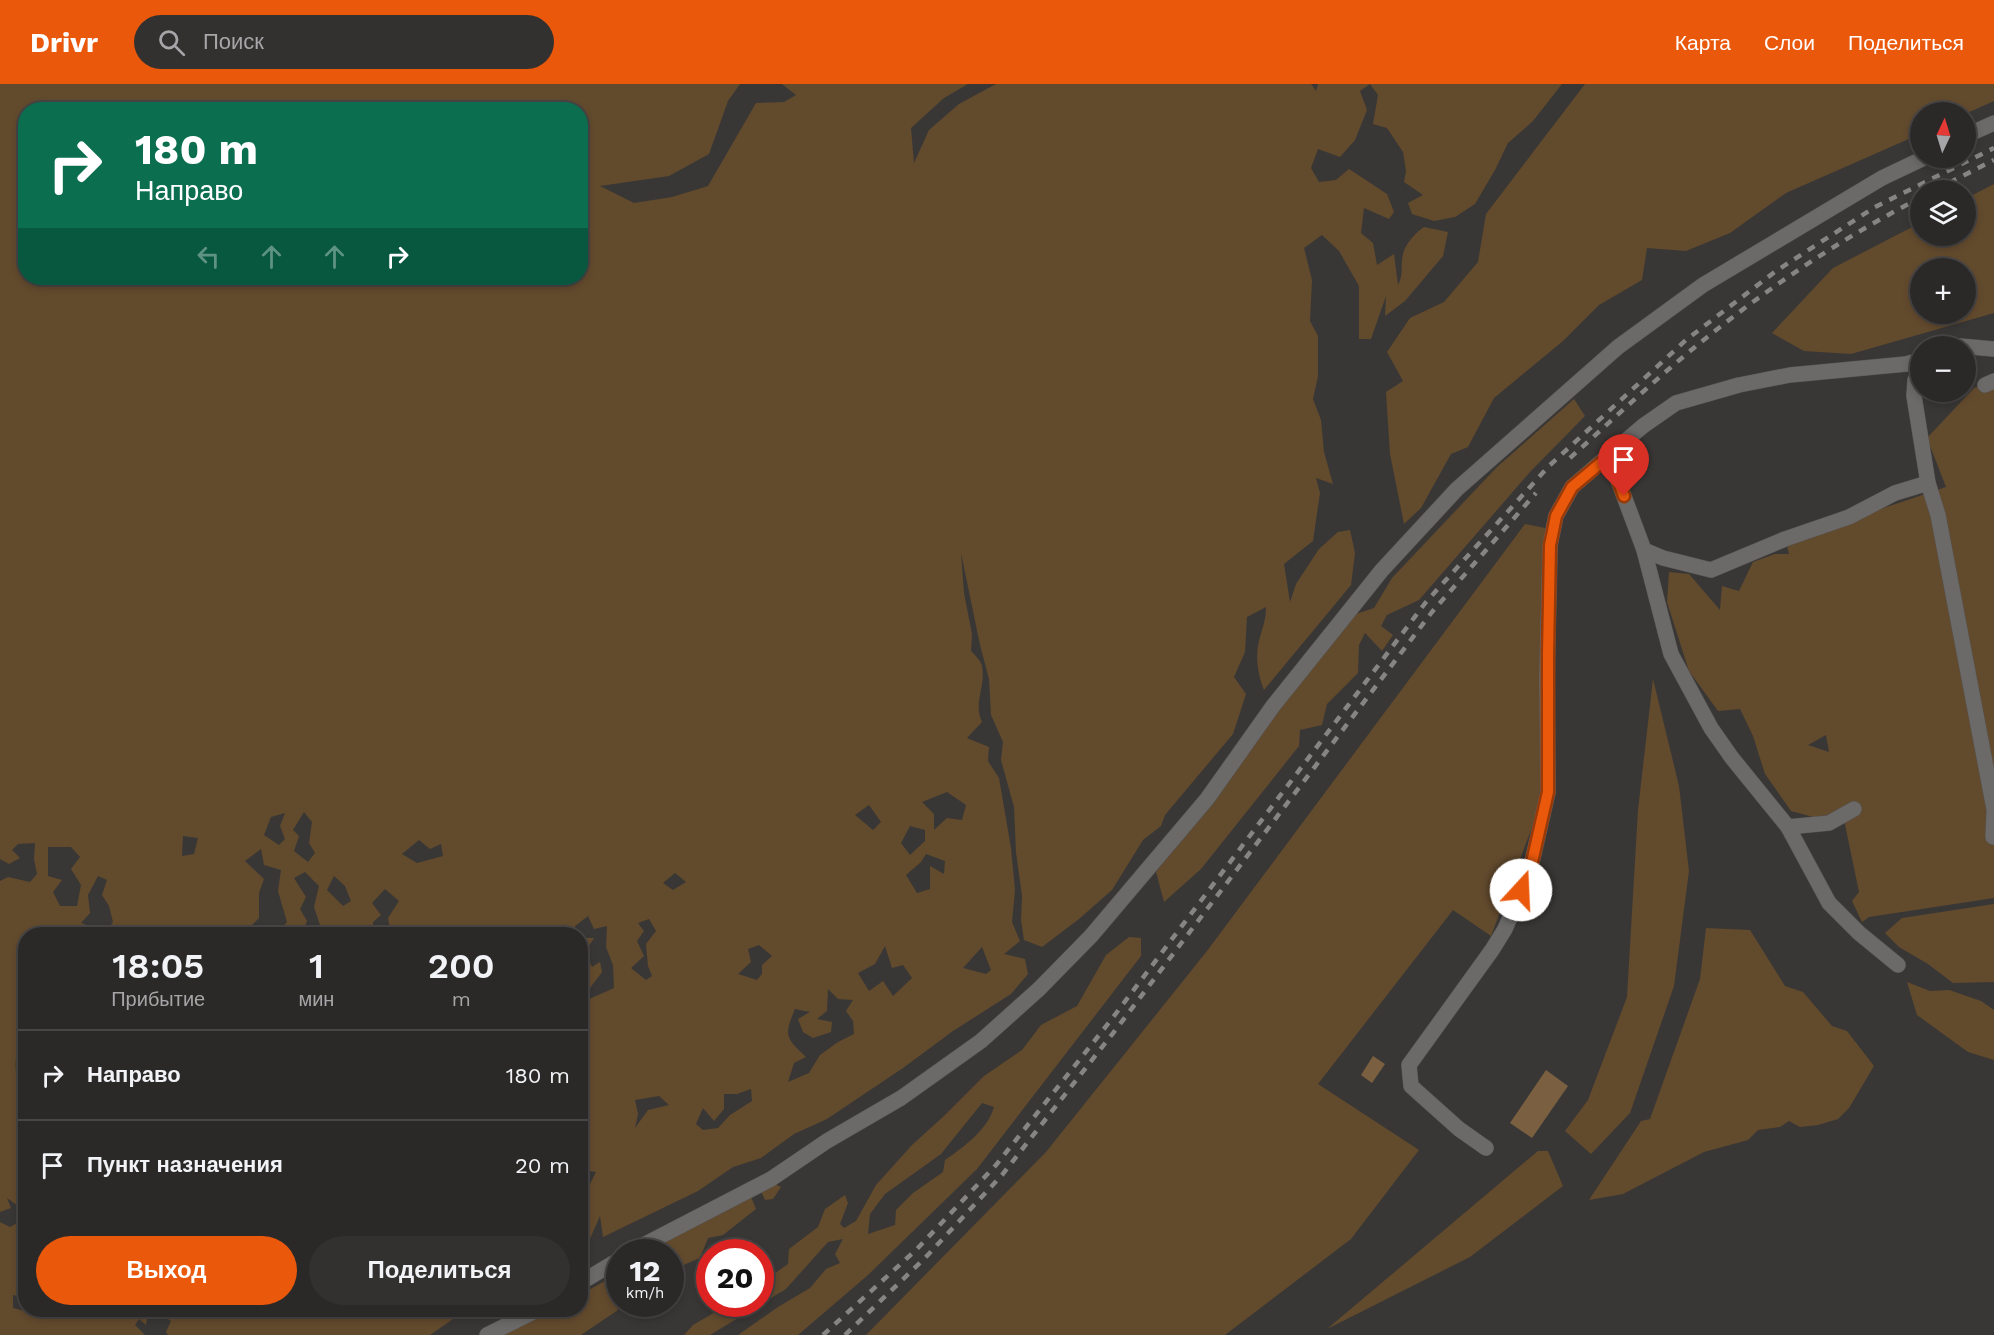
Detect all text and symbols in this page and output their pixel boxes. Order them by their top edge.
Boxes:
search box [134,15,554,69]
text: Drivr [30,26,98,59]
icon: search [155,26,188,59]
text: Поиск [203,29,264,54]
text: Карта [1675,30,1731,55]
text: Слои [1764,30,1815,55]
text: Поделиться [1848,30,1964,55]
north arrow [1910,102,1976,168]
map controls [1910,102,1976,402]
text: 180 m [135,125,258,174]
icon: right [36,126,114,204]
text: Направо [135,175,243,207]
button: layers [1910,180,1976,246]
icon: left [192,240,225,273]
icon: ahead [255,240,288,273]
icon: ahead [318,240,351,273]
icon: right [381,240,414,273]
button: + [1910,258,1976,324]
button: − [1910,336,1976,402]
pin [1598,434,1649,496]
icon: arrive [1607,443,1640,476]
position arrow [1489,858,1553,922]
text: 18:05 [112,945,204,987]
text: 1 [309,945,324,987]
text: 200 [428,945,495,987]
text: Прибытие [111,987,205,1011]
text: мин [298,987,334,1011]
text: m [452,987,471,1011]
icon: right [36,1059,69,1092]
text: Направо [87,1062,181,1087]
text: 180 m [506,1063,570,1088]
icon: arrive [36,1149,69,1182]
text: Пункт назначения [87,1152,283,1177]
text: 20 m [515,1153,570,1178]
button: Выход [36,1236,297,1305]
button: Поделиться [309,1236,570,1305]
speed limit sign: 20 [696,1239,774,1317]
text: 12 [630,1253,660,1288]
text: km/h [626,1284,664,1302]

